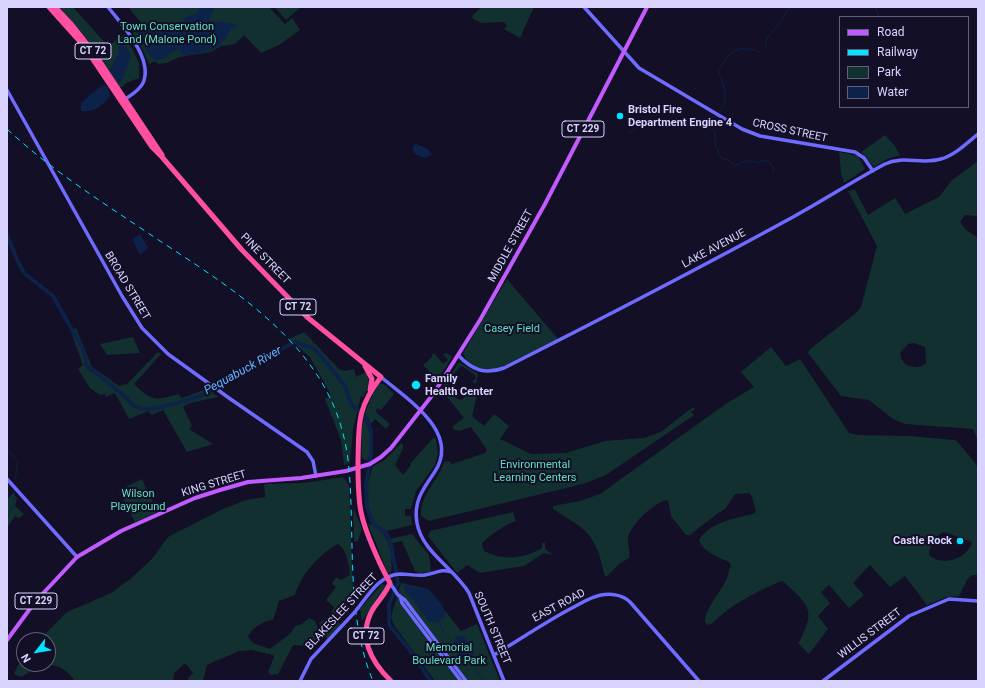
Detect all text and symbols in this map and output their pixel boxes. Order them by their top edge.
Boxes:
legend [839,16,969,108]
park label: Town Conservation Land (Malone Pond) [117,20,217,46]
text: Road [877,25,905,39]
road number: CT 72 [75,43,111,59]
text: Railway [877,45,918,59]
text: Park [877,65,901,79]
text: Water [877,85,908,99]
place label: Bristol Fire Department Engine 4 [628,103,732,129]
marker: Bristol Fire Department Engine 4 [615,111,625,121]
street label: CROSS STREET [751,117,829,145]
road number: CT 229 [562,121,604,137]
street label: MIDDLE STREET [486,207,536,285]
street label: LAKE AVENUE [680,227,748,271]
street label: PINE STREET [237,231,293,287]
street label: BROAD STREET [101,249,153,323]
road number: CT 72 [280,299,316,315]
park label: Casey Field [484,322,540,336]
water label: Pequabuck River [202,344,284,398]
place label: Family Health Center [425,372,493,398]
marker: Family Health Center [410,379,422,391]
park label: Environmental Learning Centers [493,458,577,484]
street label: KING STREET [180,468,248,500]
park label: Wilson Playground [110,487,166,513]
place label: Castle Rock [893,534,952,548]
marker: Castle Rock [955,536,965,546]
street label: BLAKESLEE STREET [303,571,381,653]
street label: EAST ROAD [530,587,588,625]
street label: SOUTH STREET [471,590,513,666]
road number: CT 229 [15,593,57,609]
street label: WILLIS STREET [836,606,904,662]
road number: CT 72 [348,628,384,644]
north arrow [16,632,56,672]
park label: Memorial Boulevard Park [412,641,486,667]
text: N [19,651,34,665]

